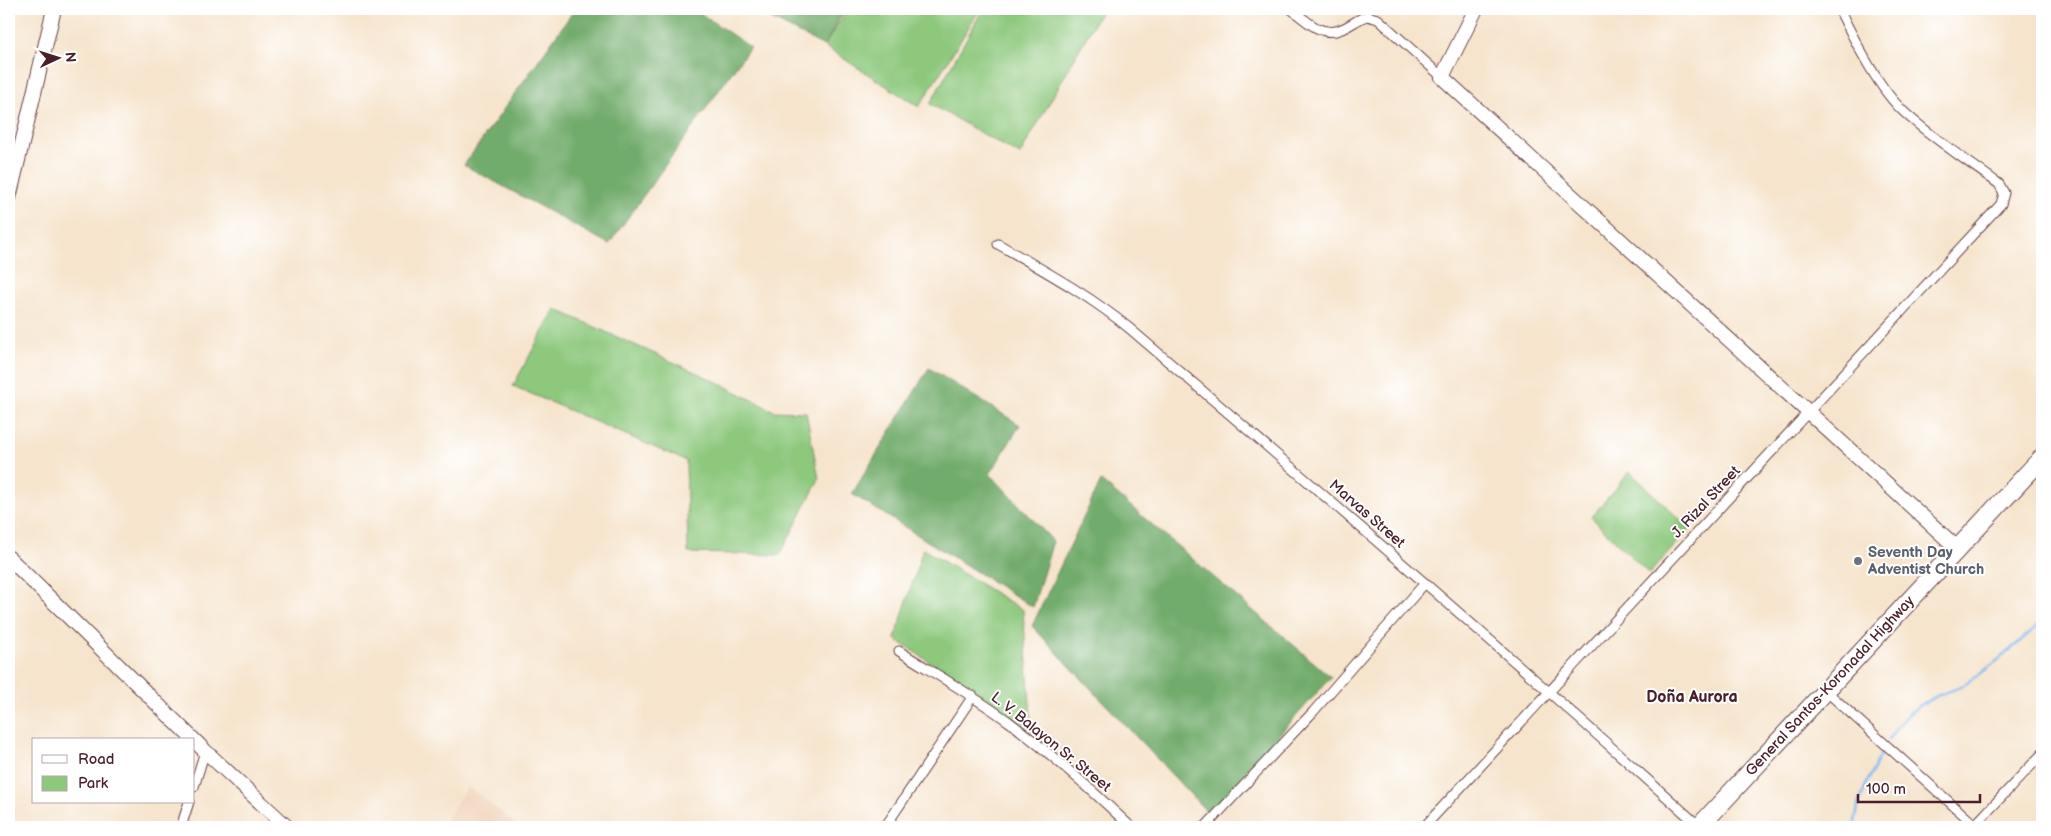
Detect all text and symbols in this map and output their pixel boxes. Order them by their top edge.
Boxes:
north arrow [32,32,82,82]
text: N [62,51,79,63]
street label: J. Rizal Street [1668,461,1745,542]
street label: Marvas Street [1325,476,1409,553]
place label: Seventh Day Adventist Church [1867,543,1984,579]
marker: Seventh Day Adventist Church [1852,555,1864,567]
street label: General Santos-Koronadal Highway [1741,592,1919,780]
street label: L. V. Balayon Sr. Street [987,688,1115,796]
district label: Doña Aurora [1646,688,1738,707]
legend [32,738,195,804]
text: Road [78,750,114,769]
scale bar [1858,771,1981,803]
text: Park [78,774,109,793]
text: 100 m [1866,780,1906,799]

